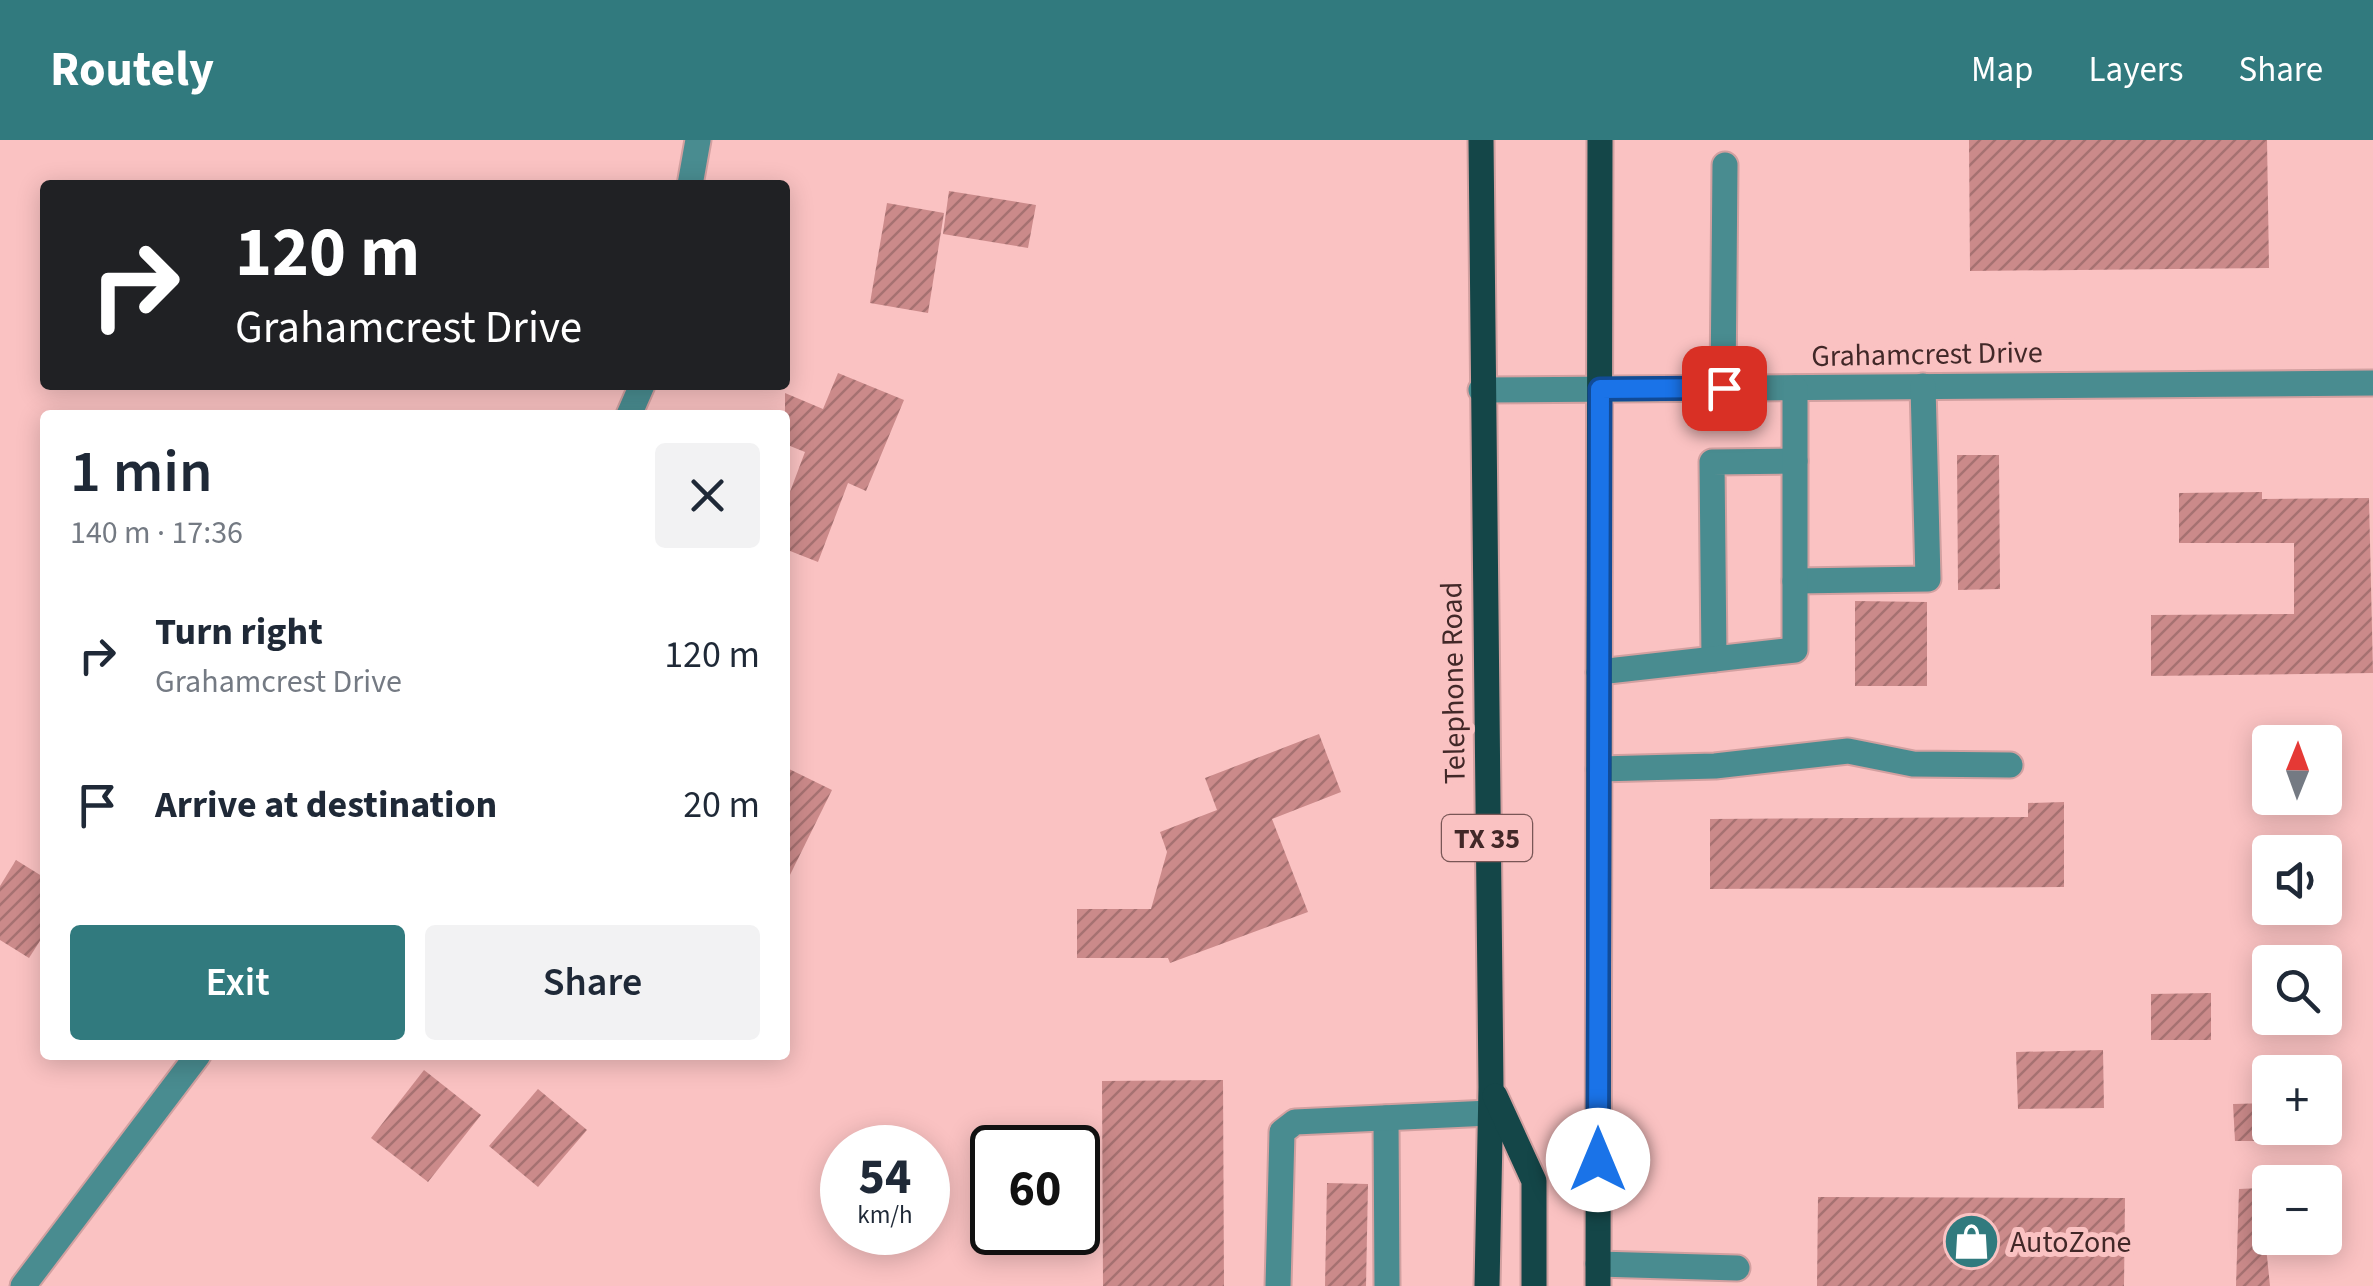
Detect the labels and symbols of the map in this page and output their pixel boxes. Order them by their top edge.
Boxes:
street label: Grahamcrest Drive [1811,331,2043,378]
pin [1682,346,1767,431]
street label: Telephone Road [1430,581,1477,785]
north arrow [2252,725,2342,815]
road number: TX 35 [1442,815,1532,861]
position arrow [1546,1108,1650,1212]
speed limit sign: 60 [970,1125,1100,1255]
shop icon: AutoZone [1941,1212,2001,1272]
place label: AutoZone [2010,1221,2132,1264]

